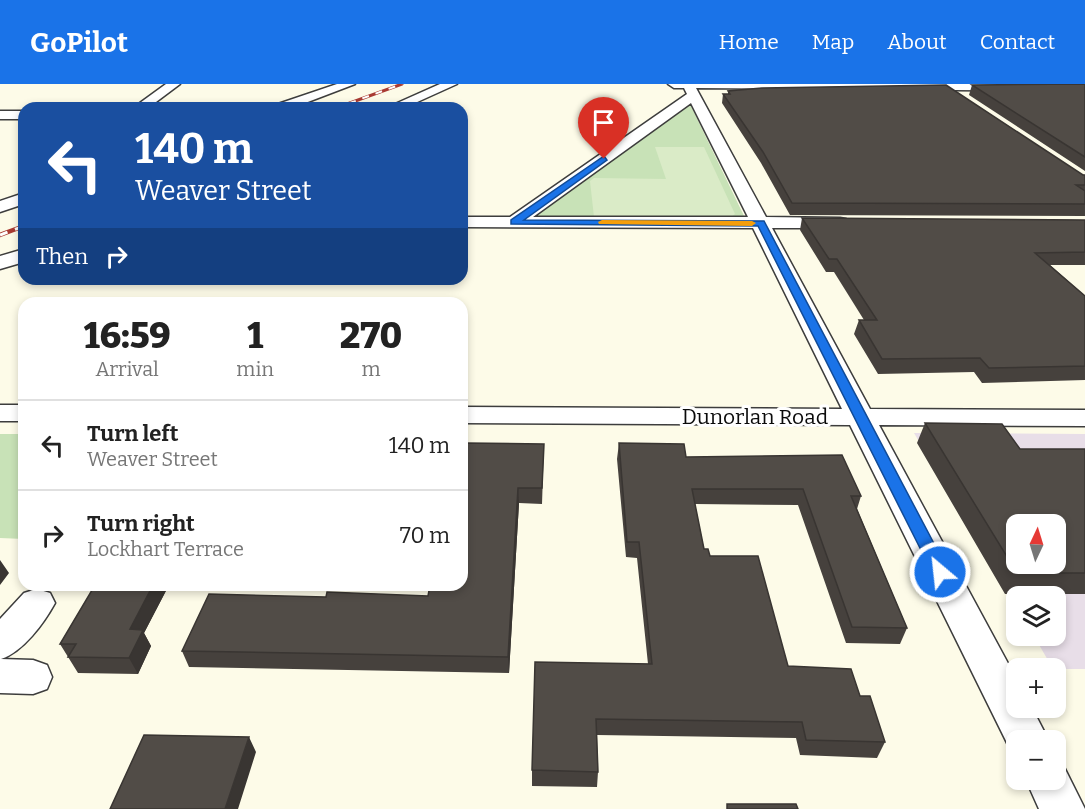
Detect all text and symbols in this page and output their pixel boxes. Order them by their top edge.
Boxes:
text: GoPilot [30,26,128,59]
text: Home [719,29,779,55]
text: Map [812,29,854,55]
text: About [887,29,947,55]
text: Contact [980,29,1055,55]
pin [578,97,629,159]
icon: arrive [587,106,620,139]
text: 140 m [135,124,253,174]
icon: left [36,126,114,204]
text: Weaver Street [135,175,312,207]
icon: right [100,240,133,273]
text: Then [36,243,88,270]
text: 16:59 [84,314,171,358]
text: 1 [247,314,263,358]
text: 270 [340,314,402,358]
text: Arrival [95,357,159,381]
text: min [236,357,274,381]
text: m [361,357,381,381]
street label: Dunorlan Road [682,404,828,430]
text: Turn left [87,420,179,447]
icon: left [36,429,69,462]
text: 140 m [389,432,450,459]
text: Weaver Street [87,447,218,471]
text: Turn right [87,510,195,537]
north arrow [1006,514,1066,574]
map controls [1006,514,1066,790]
icon: right [36,519,69,552]
text: 70 m [400,522,450,549]
text: Lockhart Terrace [87,537,244,561]
position arrow [908,540,972,604]
button: layers [1006,586,1066,646]
button: + [1006,658,1066,718]
button: − [1006,730,1066,790]

